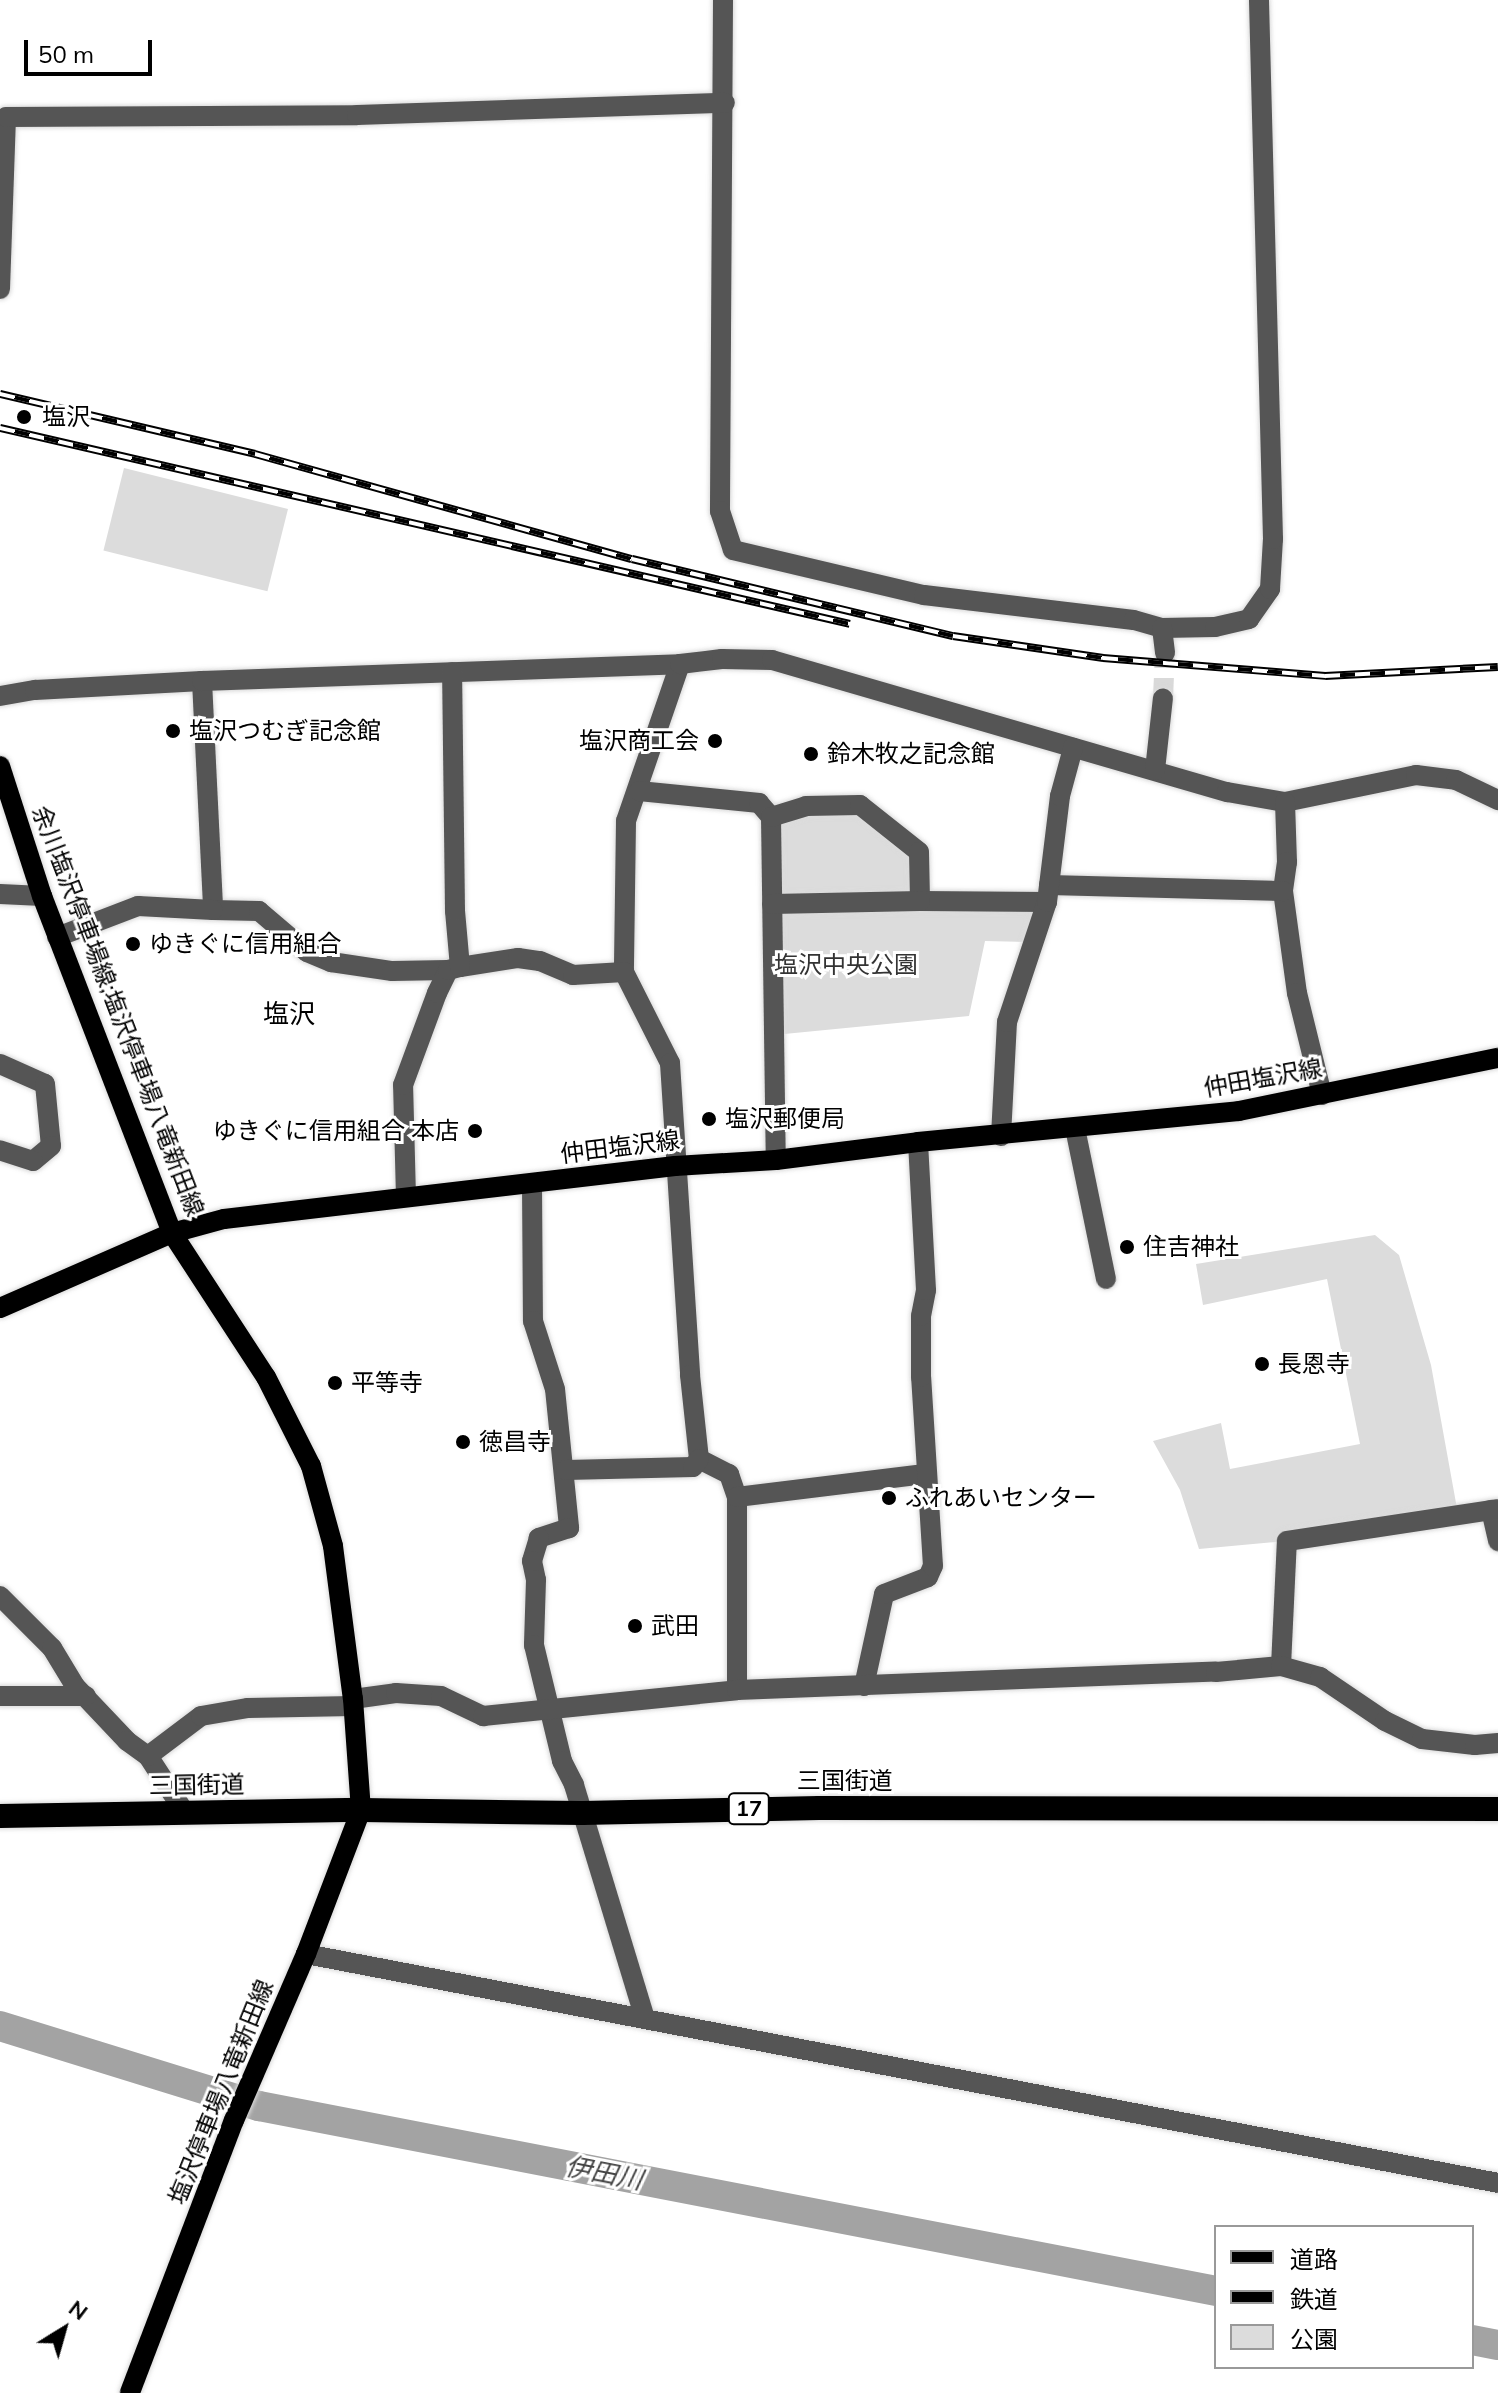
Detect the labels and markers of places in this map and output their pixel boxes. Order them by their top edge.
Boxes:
place label: 塩沢 [42,403,90,431]
marker: 塩沢 [13,406,35,428]
place label: 塩沢つむぎ記念館 [189,717,381,745]
marker: 塩沢つむぎ記念館 [164,722,182,740]
place label: 塩沢商工会 [579,727,699,755]
marker: 塩沢商工会 [706,732,724,750]
place label: 鈴木牧之記念館 [827,740,995,768]
marker: 鈴木牧之記念館 [802,745,820,763]
place label: ゆきぐに信用組合 [149,930,341,958]
marker: ゆきぐに信用組合 [124,935,142,953]
place label: 塩沢郵便局 [725,1105,845,1133]
marker: 塩沢郵便局 [700,1110,718,1128]
place label: ゆきぐに信用組合 本店 [213,1117,459,1145]
marker: ゆきぐに信用組合 本店 [466,1122,484,1140]
place label: 住吉神社 [1143,1233,1239,1261]
marker: 住吉神社 [1118,1238,1136,1256]
place label: 長恩寺 [1278,1350,1350,1378]
marker: 長恩寺 [1253,1355,1271,1373]
place label: 平等寺 [351,1369,423,1397]
marker: 平等寺 [326,1374,344,1392]
place label: 徳昌寺 [479,1428,551,1456]
marker: 徳昌寺 [454,1433,472,1451]
place label: ふれあいセンター [905,1484,1097,1512]
marker: ふれあいセンター [880,1489,898,1507]
place label: 武田 [651,1612,699,1640]
marker: 武田 [626,1617,644,1635]

